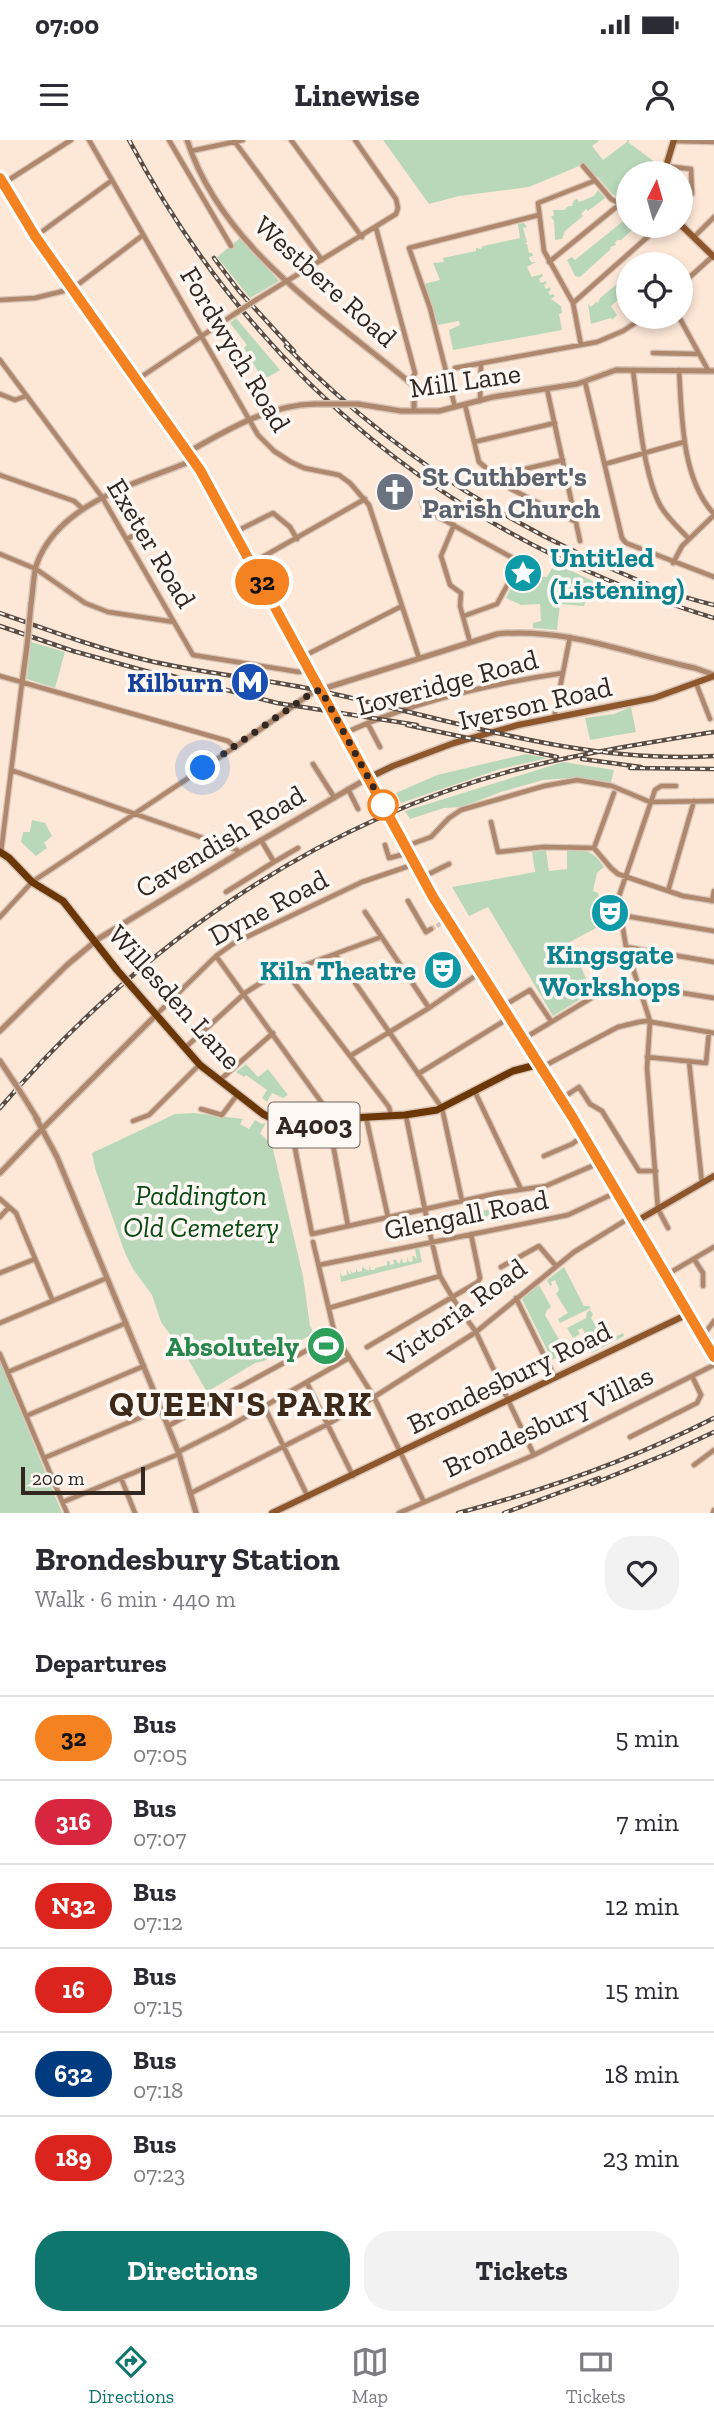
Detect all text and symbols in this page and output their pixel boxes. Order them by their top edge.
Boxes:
text: 07:00 [35,9,99,41]
icon: menu [35,76,73,114]
text: Linewise [294,76,420,114]
icon: person [641,76,679,114]
north arrow [616,161,693,238]
map controls [616,161,693,329]
street label: Westbere Road [248,209,404,354]
button: locate [616,252,693,329]
street label: Fordwych Road [173,261,298,438]
street label: Mill Lane [407,356,523,405]
place label: St Cuthbert's Parish Church [422,460,600,525]
church icon: St Cuthbert's Parish Church [374,471,416,513]
street label: Exeter Road [100,473,203,614]
place label: Untitled (Listening) [550,541,684,606]
place icon: Untitled (Listening) [502,552,544,594]
line badge: 32 [230,559,294,605]
text: 32 [249,567,275,596]
street label: Loveridge Road [353,642,541,723]
metro station icon: Kilburn [229,661,271,703]
place label: Kilburn [127,666,223,699]
street label: Iverson Road [455,670,615,737]
your location [185,750,220,785]
street label: Cavendish Road [130,778,311,905]
unlabelled marker [368,790,398,820]
street label: Dyne Road [203,862,333,952]
theatre icon: Kingsgate Workshops [589,892,631,934]
street label: Willesden Lane [101,918,248,1076]
place label: Kingsgate Workshops [540,938,681,1003]
theatre icon: Kiln Theatre [422,949,464,991]
place label: Kiln Theatre [260,954,416,987]
road number: A4003 [268,1102,360,1148]
park label: Paddington Old Cemetery [123,1179,279,1244]
street label: Glengall Road [381,1182,551,1247]
street label: Victoria Road [381,1251,533,1374]
street label: Brondesbury Road [402,1314,616,1441]
sports icon: Absolutely [305,1325,347,1367]
place label: Absolutely [165,1330,299,1363]
street label: Brondesbury Villas [438,1358,658,1484]
district label: QUEEN'S PARK [109,1383,373,1425]
scale bar [21,1464,145,1496]
text: 200 m [32,1467,84,1490]
button: heart [605,1536,679,1610]
text: Brondesbury Station [35,1539,340,1578]
text: Walk · 6 min · 440 m [35,1585,236,1613]
text: Departures [35,1647,167,1679]
text: Bus [133,1708,176,1740]
text: 5 min [615,1722,679,1754]
text: 32 [61,1723,86,1752]
text: 07:05 [133,1740,187,1768]
text: Bus [133,1792,176,1824]
text: 7 min [616,1806,679,1838]
text: 316 [56,1807,91,1836]
text: 07:07 [133,1824,186,1852]
text: Bus [133,1876,176,1908]
text: 12 min [605,1890,679,1922]
text: N32 [52,1891,95,1920]
text: 07:12 [133,1908,183,1936]
text: Bus [133,1960,176,1992]
text: 15 min [605,1974,679,2006]
text: 16 [62,1975,85,2004]
text: 07:15 [133,1992,183,2020]
text: Bus [133,2044,176,2076]
text: 18 min [604,2058,679,2090]
text: 632 [54,2059,93,2088]
text: 07:18 [133,2076,183,2104]
text: Bus [133,2128,176,2160]
text: 23 min [602,2142,679,2174]
text: 189 [56,2143,91,2172]
text: 07:23 [133,2160,185,2188]
button: Directions [35,2231,350,2311]
button: Tickets [364,2231,679,2311]
tab: Directions [88,2343,174,2408]
tab: Map [351,2343,389,2408]
tab: Tickets [566,2343,626,2408]

